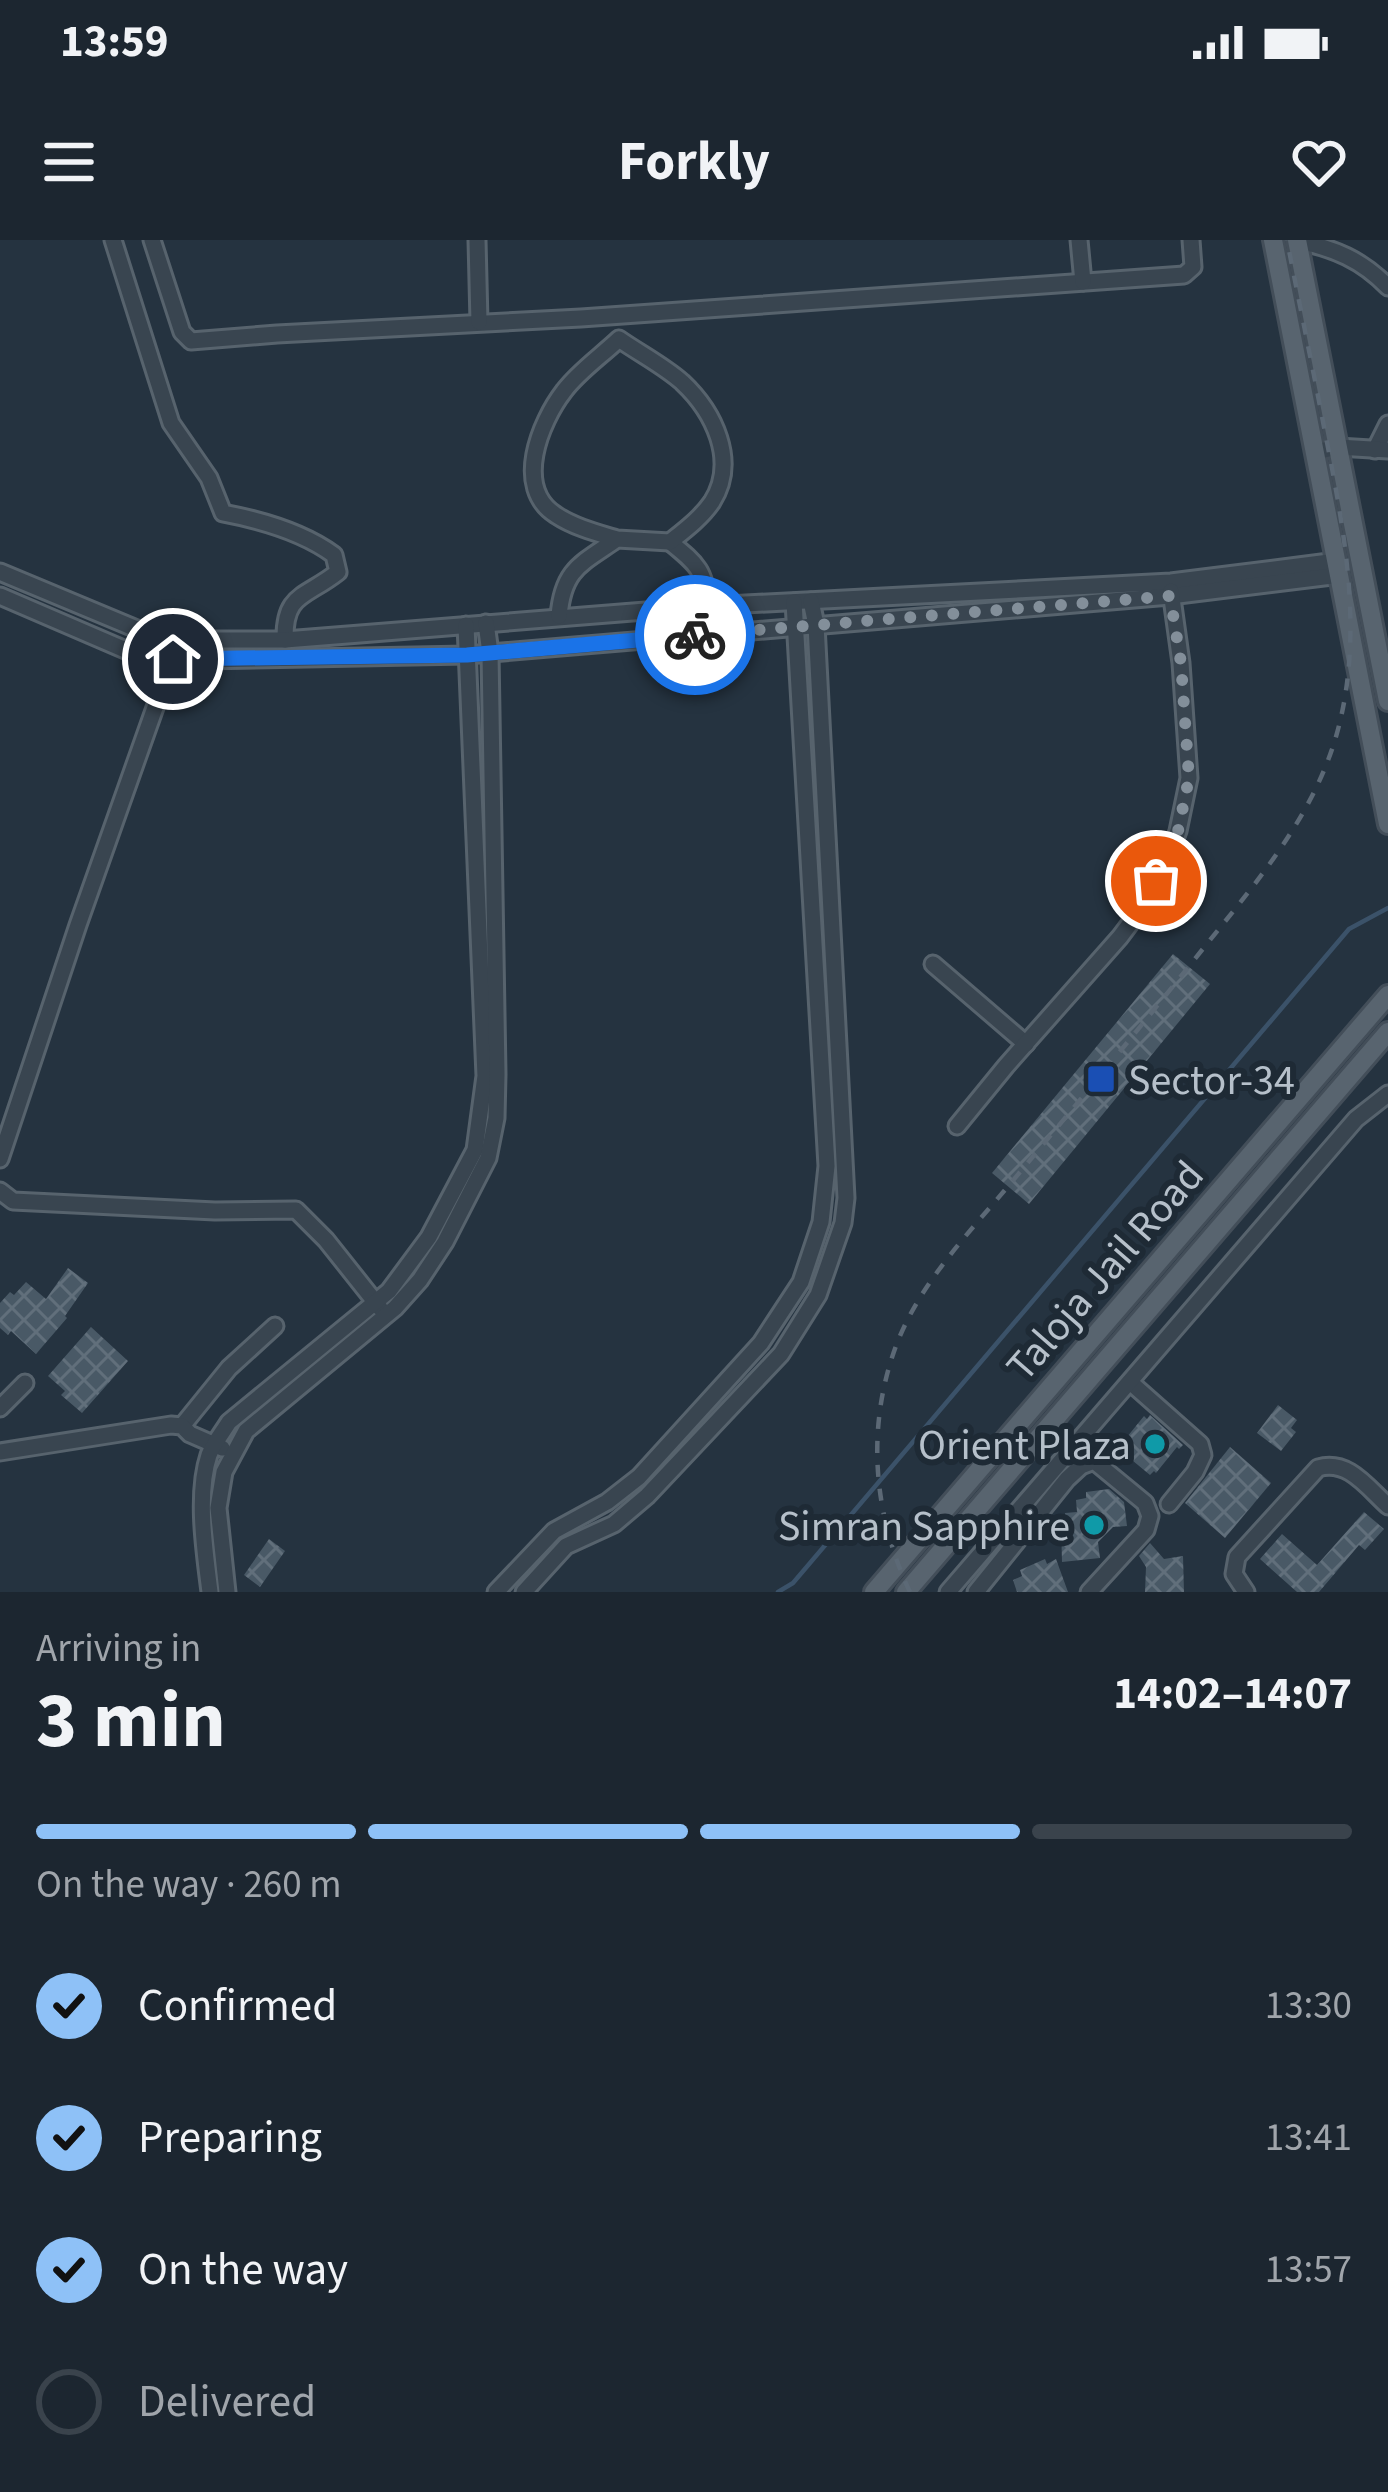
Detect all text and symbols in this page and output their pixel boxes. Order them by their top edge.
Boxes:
text: 13:59 [60,10,169,74]
text: Forkly [618,124,770,201]
icon: menu [36,129,102,195]
icon: heart [1286,129,1352,195]
courier [635,575,755,695]
icon: bike [662,602,728,668]
pin [122,608,224,710]
icon: home [140,626,206,692]
pin [1105,830,1207,932]
icon: bag [1123,848,1189,914]
place label: Sector-34 [1128,1051,1295,1111]
marker: Sector-34 [1085,1063,1117,1095]
street label: Taloja Jail Road [993,1148,1218,1395]
place label: Orient Plaza [918,1416,1131,1476]
marker: Orient Plaza [1142,1431,1168,1457]
place label: Simran Sapphire [778,1497,1070,1557]
marker: Simran Sapphire [1081,1512,1107,1538]
text: Arriving in [36,1621,201,1677]
text: 14:02–14:07 [1113,1662,1352,1726]
text: 3 min [36,1666,226,1777]
text: On the way · 260 m [36,1857,342,1913]
icon: check [36,1973,102,2039]
text: Confirmed [138,1974,337,2038]
text: 13:30 [1265,1978,1352,2034]
icon: check [36,2105,102,2171]
text: Preparing [138,2106,322,2170]
text: 13:41 [1265,2110,1352,2166]
icon: check [36,2237,102,2303]
text: On the way [138,2238,348,2302]
text: 13:57 [1265,2242,1352,2298]
text: Delivered [138,2370,316,2434]

